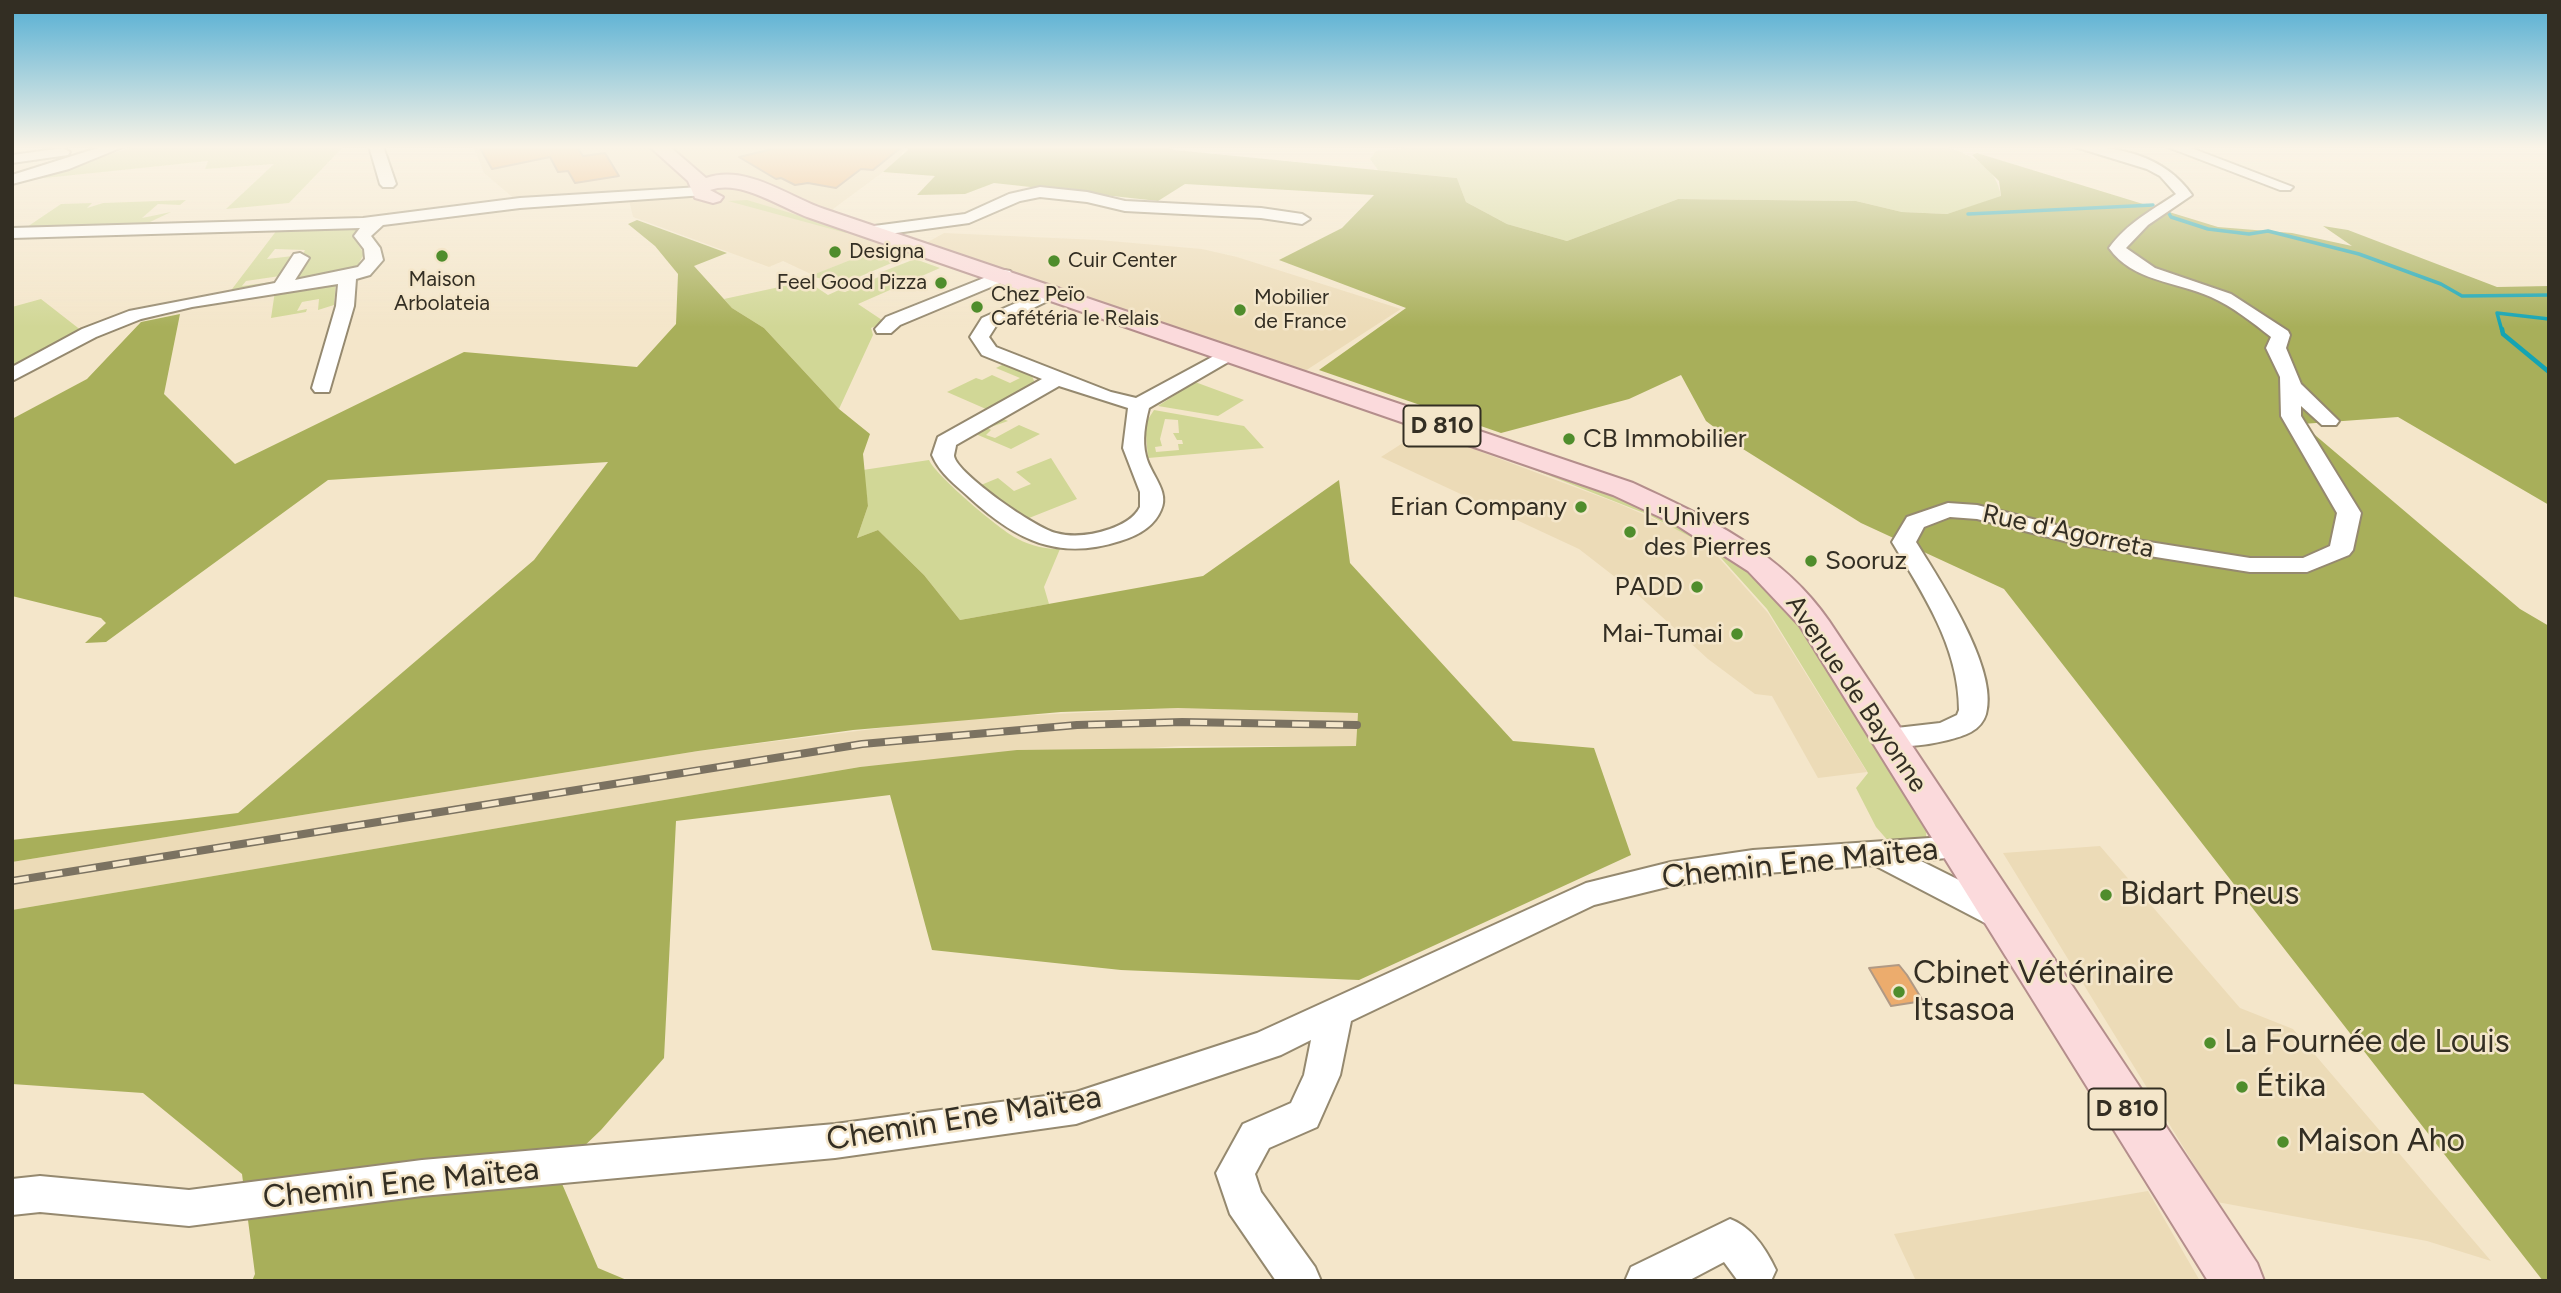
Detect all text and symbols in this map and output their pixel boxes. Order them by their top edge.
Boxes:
place label: Designa [849,239,924,265]
marker: Designa [827,244,843,260]
marker: Maison Arbolateia [434,248,450,264]
place label: Cuir Center [1068,248,1177,274]
marker: Cuir Center [1046,253,1062,269]
place label: Maison Arbolateia [394,267,490,317]
place label: Feel Good Pizza [777,270,927,296]
marker: Feel Good Pizza [933,275,949,291]
place label: Chez Peïo Cafétéria le Relais [991,282,1159,332]
place label: Mobilier de France [1254,285,1347,335]
marker: Chez Peïo Cafétéria le Relais [969,299,985,315]
marker: Mobilier de France [1232,302,1248,318]
road number: D 810 [1404,405,1480,446]
place label: CB Immobilier [1583,423,1746,455]
marker: CB Immobilier [1561,431,1577,447]
place label: Erian Company [1390,491,1567,523]
marker: Erian Company [1573,499,1589,515]
street label: Rue d'Agorreta [1979,499,2157,565]
place label: L'Univers des Pierres [1644,501,1771,562]
marker: L'Univers des Pierres [1622,524,1638,540]
place label: Sooruz [1825,545,1907,577]
marker: Sooruz [1803,553,1819,569]
place label: PADD [1615,571,1683,603]
marker: PADD [1689,579,1705,595]
street label: Avenue de Bayonne [1779,590,1933,798]
place label: Mai-Tumai [1602,618,1723,650]
marker: Mai-Tumai [1729,626,1745,642]
street label: Chemin Ene Maïtea [1660,830,1940,898]
place label: Bidart Pneus [2120,876,2299,914]
marker: Bidart Pneus [2098,887,2114,903]
place label: Cbinet Vétérinaire Itsasoa [1913,955,2174,1030]
marker: Cbinet Vétérinaire Itsasoa [1891,984,1907,1000]
place label: La Fournée de Louis [2224,1024,2510,1062]
marker: La Fournée de Louis [2202,1035,2218,1051]
place label: Étika [2256,1068,2326,1106]
street label: Chemin Ene Maïtea [824,1078,1104,1160]
marker: Étika [2234,1079,2250,1095]
road number: D 810 [2088,1088,2166,1129]
place label: Maison Aho [2297,1123,2465,1161]
marker: Maison Aho [2275,1134,2291,1150]
street label: Chemin Ene Maïtea [261,1150,541,1218]

